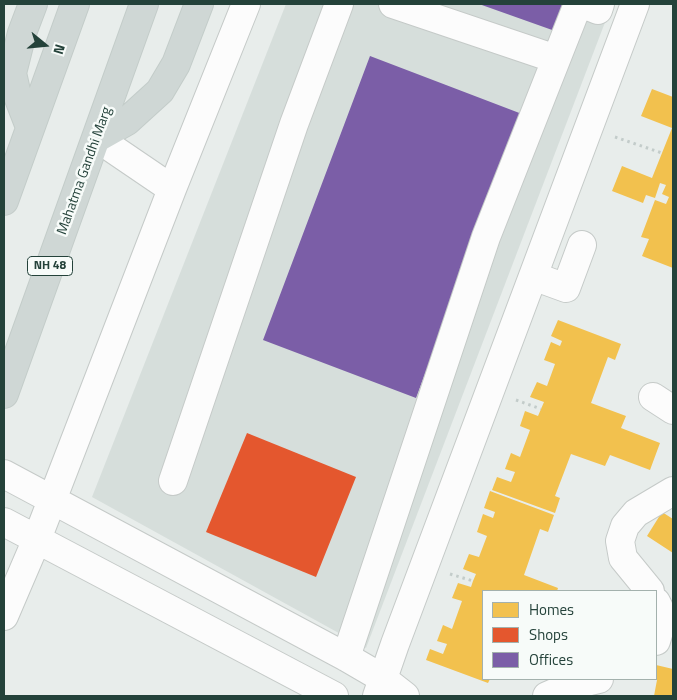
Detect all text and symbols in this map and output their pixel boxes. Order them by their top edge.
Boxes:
north arrow [20,20,70,70]
text: N [48,42,71,57]
street label: Mahatma Gandhi Marg [54,105,116,237]
road number: NH 48 [28,256,72,276]
legend [482,590,657,680]
text: Homes [529,598,574,621]
text: Shops [529,623,568,646]
text: Offices [529,648,573,671]

